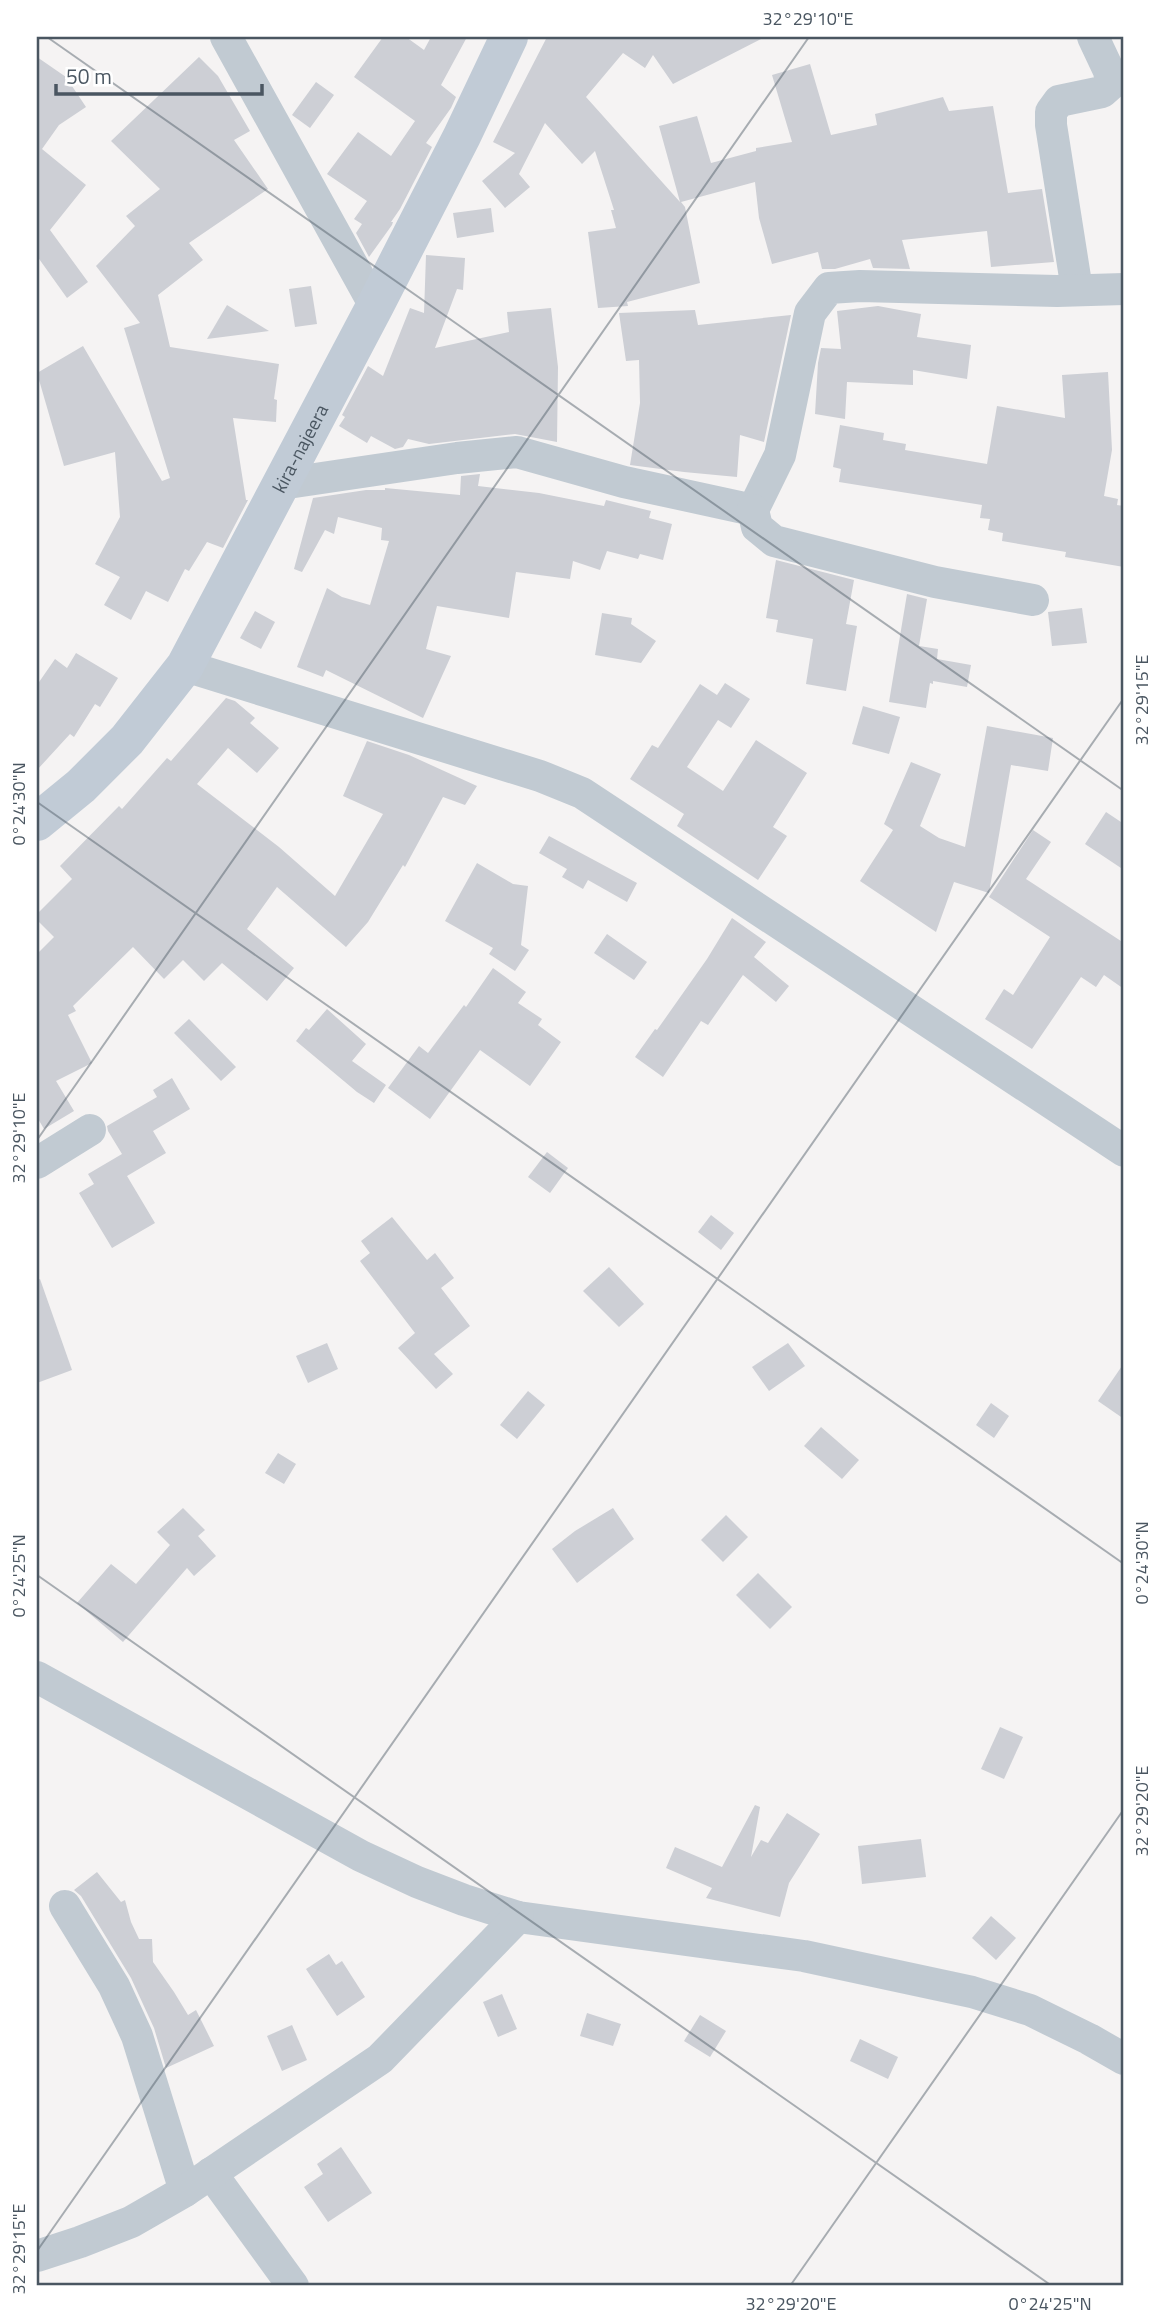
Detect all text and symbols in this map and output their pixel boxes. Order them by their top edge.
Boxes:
text: 32°29'10"E [763,5,854,32]
scale bar [56,52,262,96]
text: 50 m [66,60,112,92]
street label: kira-najeera [264,398,335,498]
text: 32°29'15"E [1128,654,1155,745]
text: 0°24'30"N [5,762,32,846]
text: 32°29'10"E [5,1092,32,1183]
text: 0°24'30"N [1128,1521,1155,1605]
text: 0°24'25"N [5,1534,32,1618]
text: 32°29'20"E [1128,1765,1155,1856]
text: 32°29'15"E [5,2203,32,2294]
text: 32°29'20"E [746,2290,837,2317]
text: 0°24'25"N [1008,2290,1092,2317]

